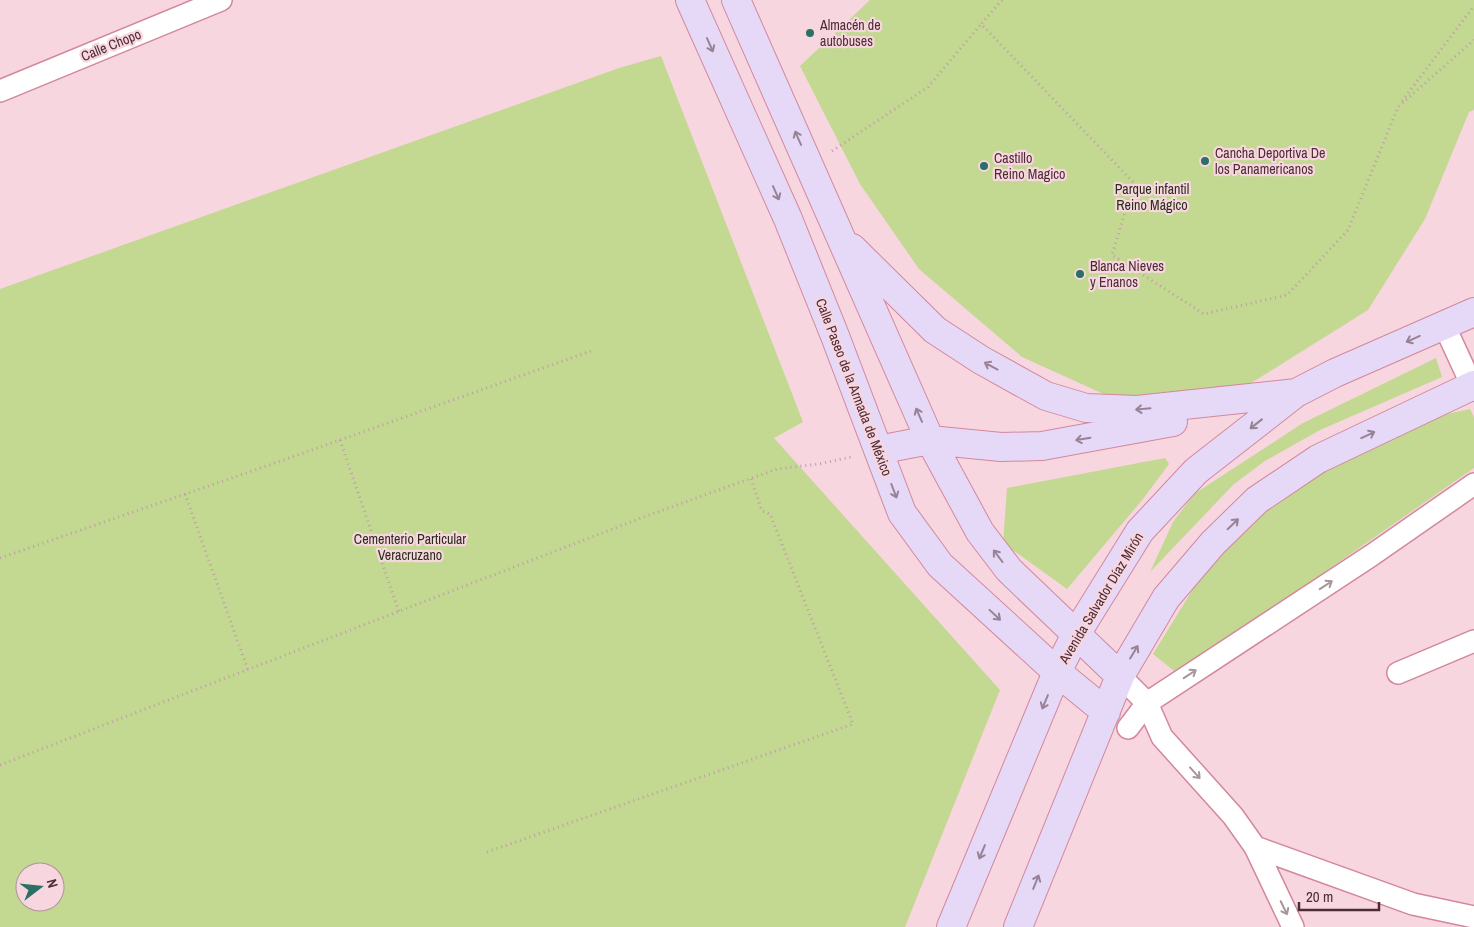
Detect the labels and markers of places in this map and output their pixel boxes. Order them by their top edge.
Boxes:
place label: Almacén de autobuses [819,16,881,50]
marker: Almacén de autobuses [804,27,816,39]
place label: Cancha Deportiva De los Panamericanos [1215,144,1325,178]
place label: Castillo Reino Magico [994,149,1065,183]
marker: Cancha Deportiva De los Panamericanos [1199,155,1211,167]
marker: Castillo Reino Magico [978,160,990,172]
place label: Blanca Nieves y Enanos [1090,257,1164,291]
marker: Blanca Nieves y Enanos [1074,268,1086,280]

